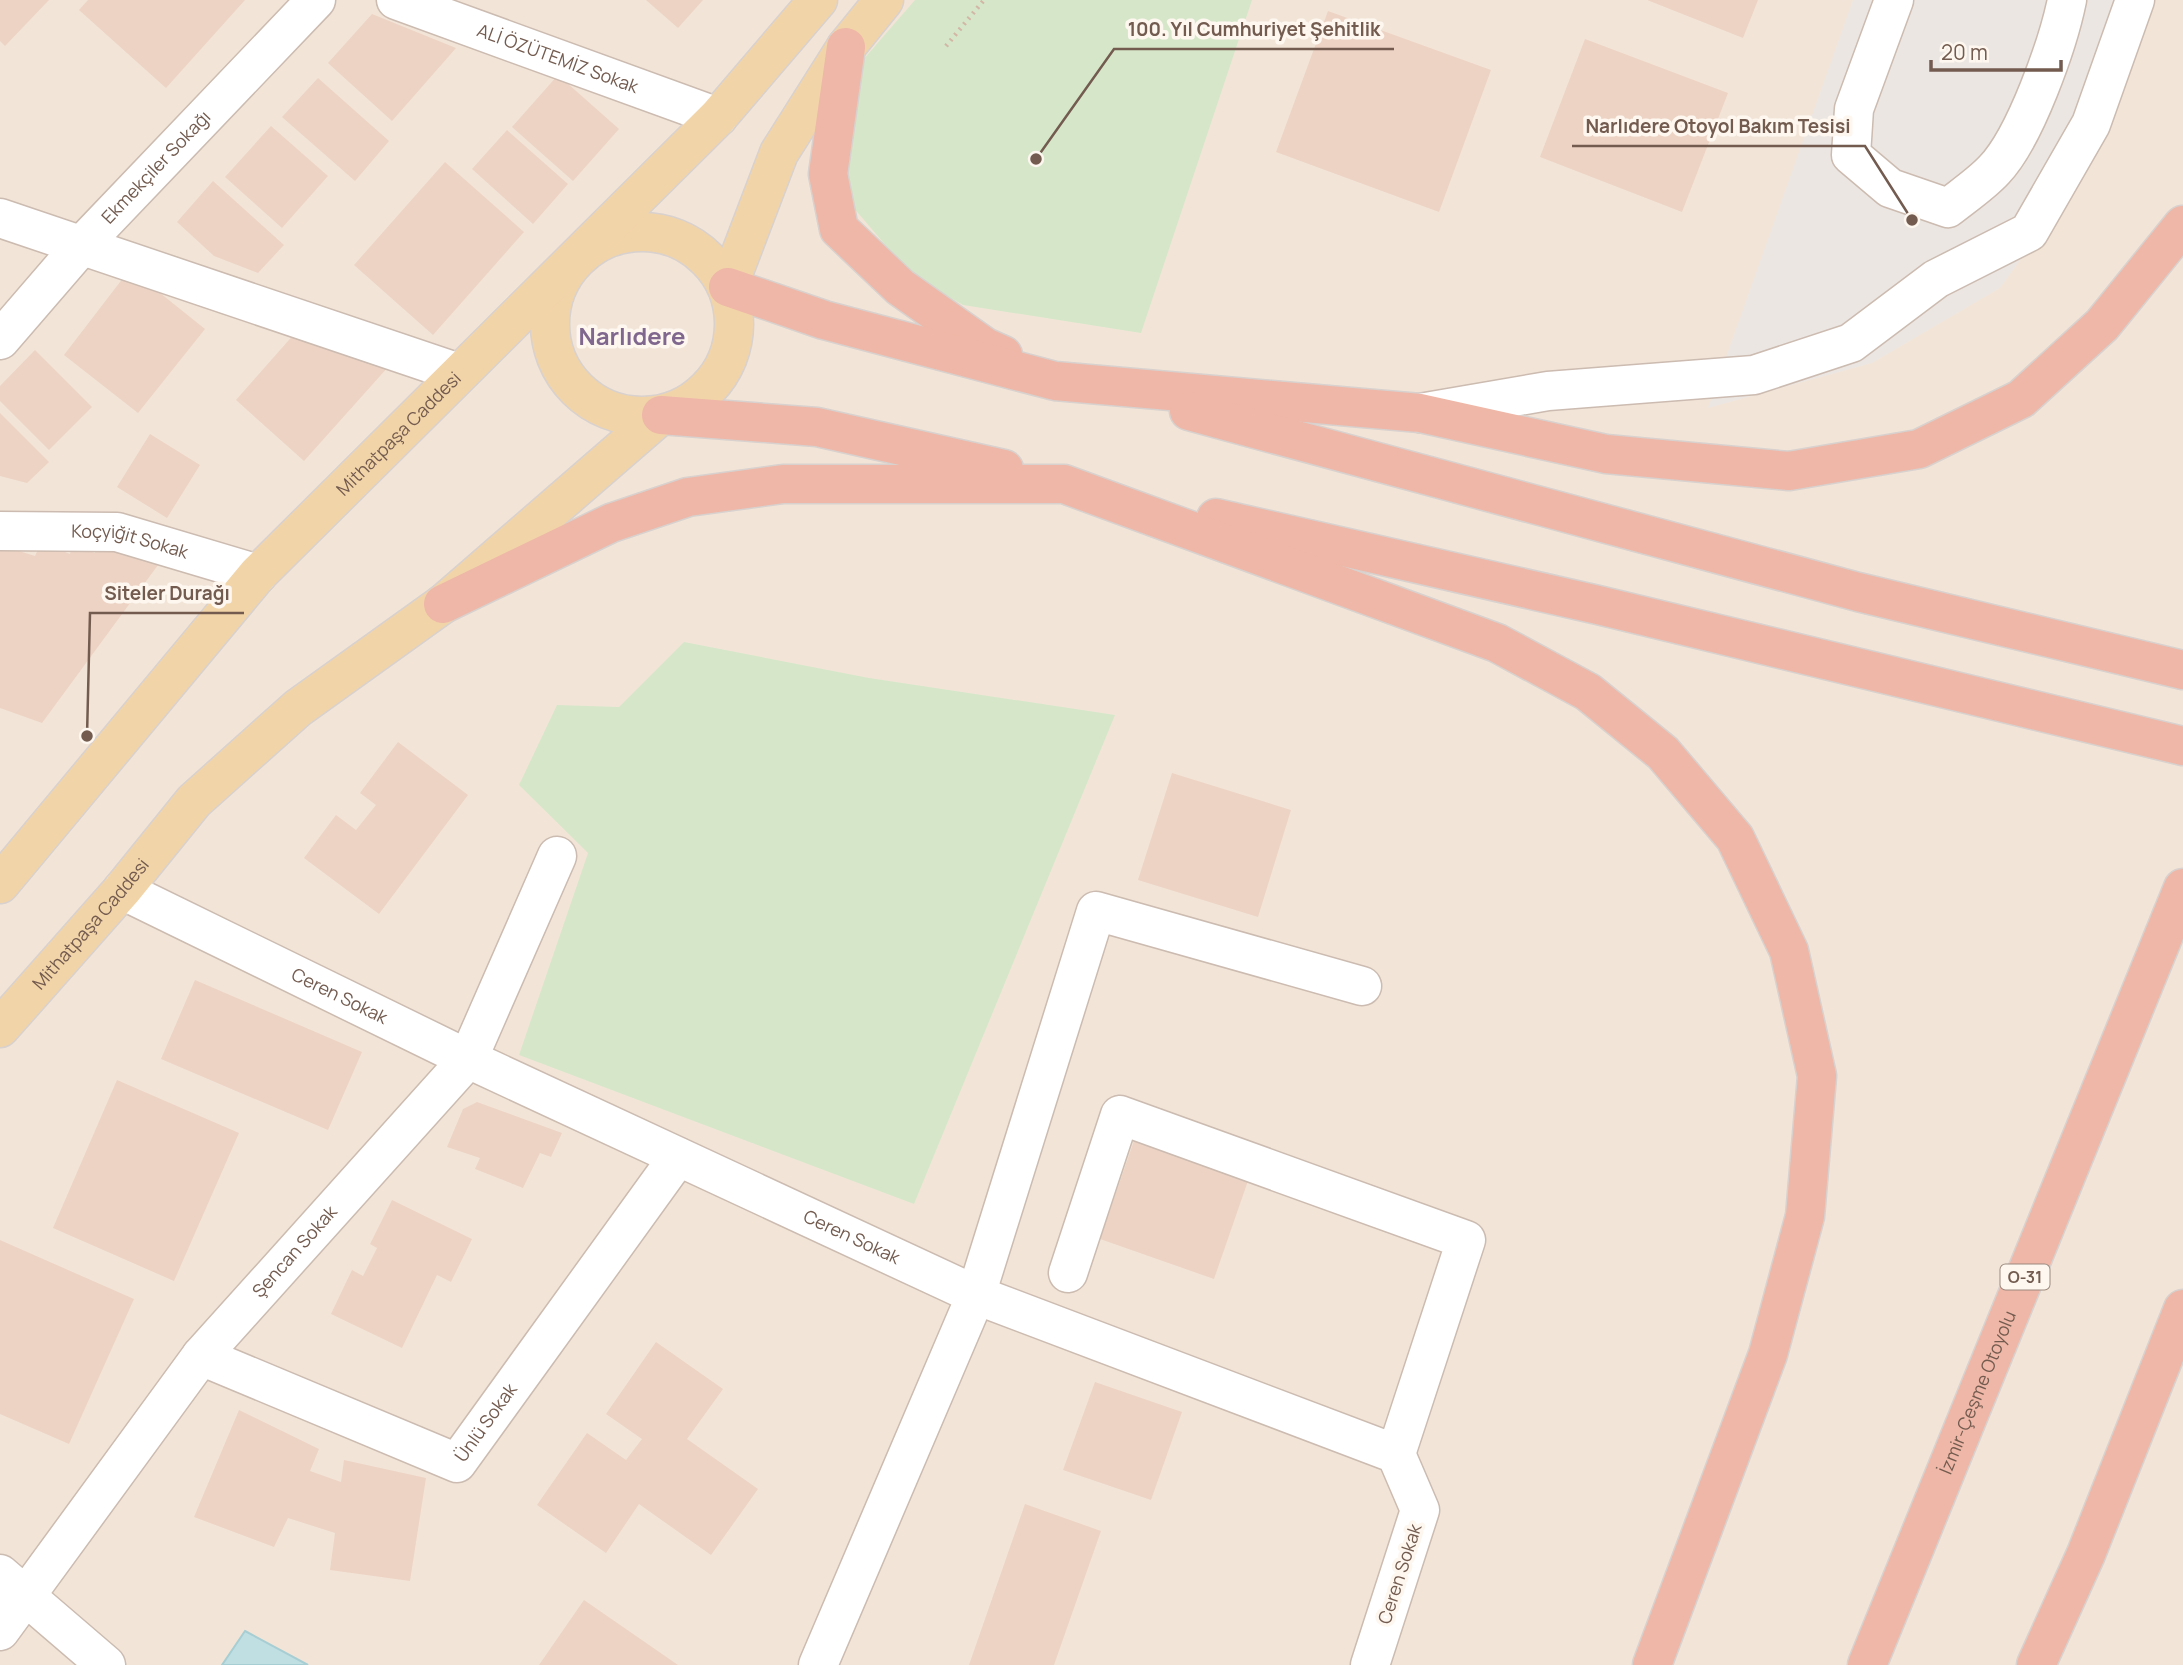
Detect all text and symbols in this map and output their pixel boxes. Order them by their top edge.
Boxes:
callout: 100. Yıl Cumhuriyet Şehitlik [1114,9,1394,49]
text: 100. Yıl Cumhuriyet Şehitlik [1128,16,1381,42]
street label: ALİ ÖZÜTEMİZ Sokak [474,18,643,98]
scale bar [1931,28,2060,72]
text: 20 m [1941,38,1988,66]
street label: Ekmekçiler Sokağı [96,105,215,228]
callout: Narlıdere Otoyol Bakım Tesisi [1572,106,1865,146]
text: Narlıdere Otoyol Bakım Tesisi [1585,113,1851,139]
district label: Narlıdere [578,319,686,352]
street label: Mithatpaşa Caddesi [331,366,466,500]
street label: Koçyiğit Sokak [71,519,192,564]
callout: Siteler Durağı [90,573,244,613]
text: Siteler Durağı [104,580,230,606]
street label: Mithatpaşa Caddesi [26,853,154,994]
street label: Ceren Sokak [288,962,393,1029]
street label: Şencan Sokak [246,1199,342,1302]
street label: Ceren Sokak [800,1204,905,1270]
road number: O-31 [2000,1264,2050,1289]
street label: İzmir-Çeşme Otoyolu [1933,1307,2021,1478]
street label: Ünlü Sokak [449,1377,522,1466]
street label: Ceren Sokak [1372,1520,1427,1627]

